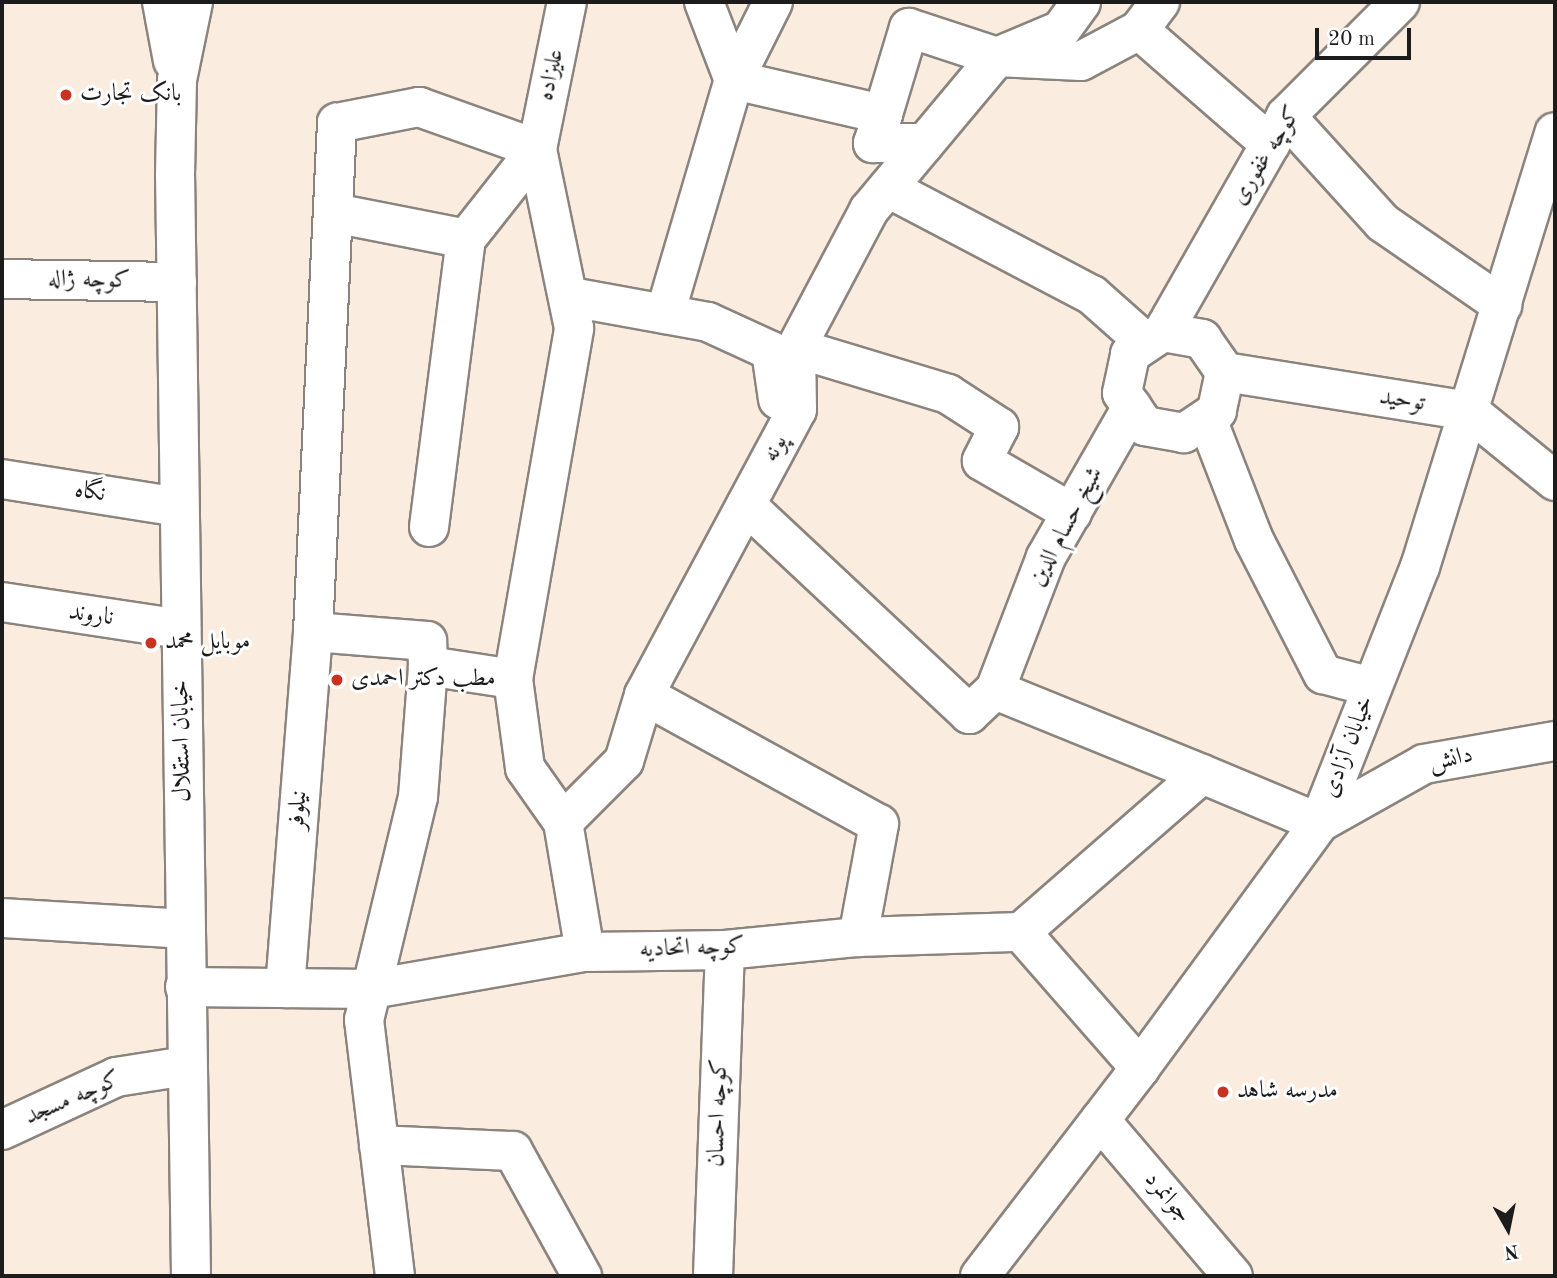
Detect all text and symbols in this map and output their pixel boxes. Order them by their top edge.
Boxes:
scale bar [1319,14,1415,58]
text: 20 m [1328,29,1375,50]
street label: علیزاده [532,47,572,103]
place label: بانک تجارت [80,81,181,109]
marker: بانک تجارت [58,87,74,103]
street label: کوچه غفوری [1225,101,1309,211]
street label: کوچه ژاله [48,266,130,296]
street label: توحید [1377,383,1427,419]
street label: پونه [757,431,795,467]
street label: شیخ حسام الدین [1023,462,1111,592]
street label: نگاه [73,476,107,510]
street label: ناروند [67,599,115,633]
place label: موبایل محمد [165,629,250,657]
marker: موبایل محمد [143,635,159,651]
place label: مطب دکتر احمدی [351,666,496,694]
marker: مطب دکتر احمدی [329,672,345,688]
street label: خیابان استقلال [168,680,198,802]
street label: خیابان آزادی [1316,692,1382,802]
street label: دانش [1426,741,1476,779]
street label: نیلوفر [283,789,315,831]
street label: کوچه اتحادیه [639,933,745,965]
street label: کوچه احسان [703,1058,735,1168]
street label: کوچه مسجد [21,1066,125,1132]
place label: مدرسه شاهد [1237,1078,1338,1106]
marker: مدرسه شاهد [1215,1084,1231,1100]
street label: جوانمرد [1137,1166,1197,1230]
north arrow [1473,1194,1543,1264]
text: N [1503,1240,1520,1261]

